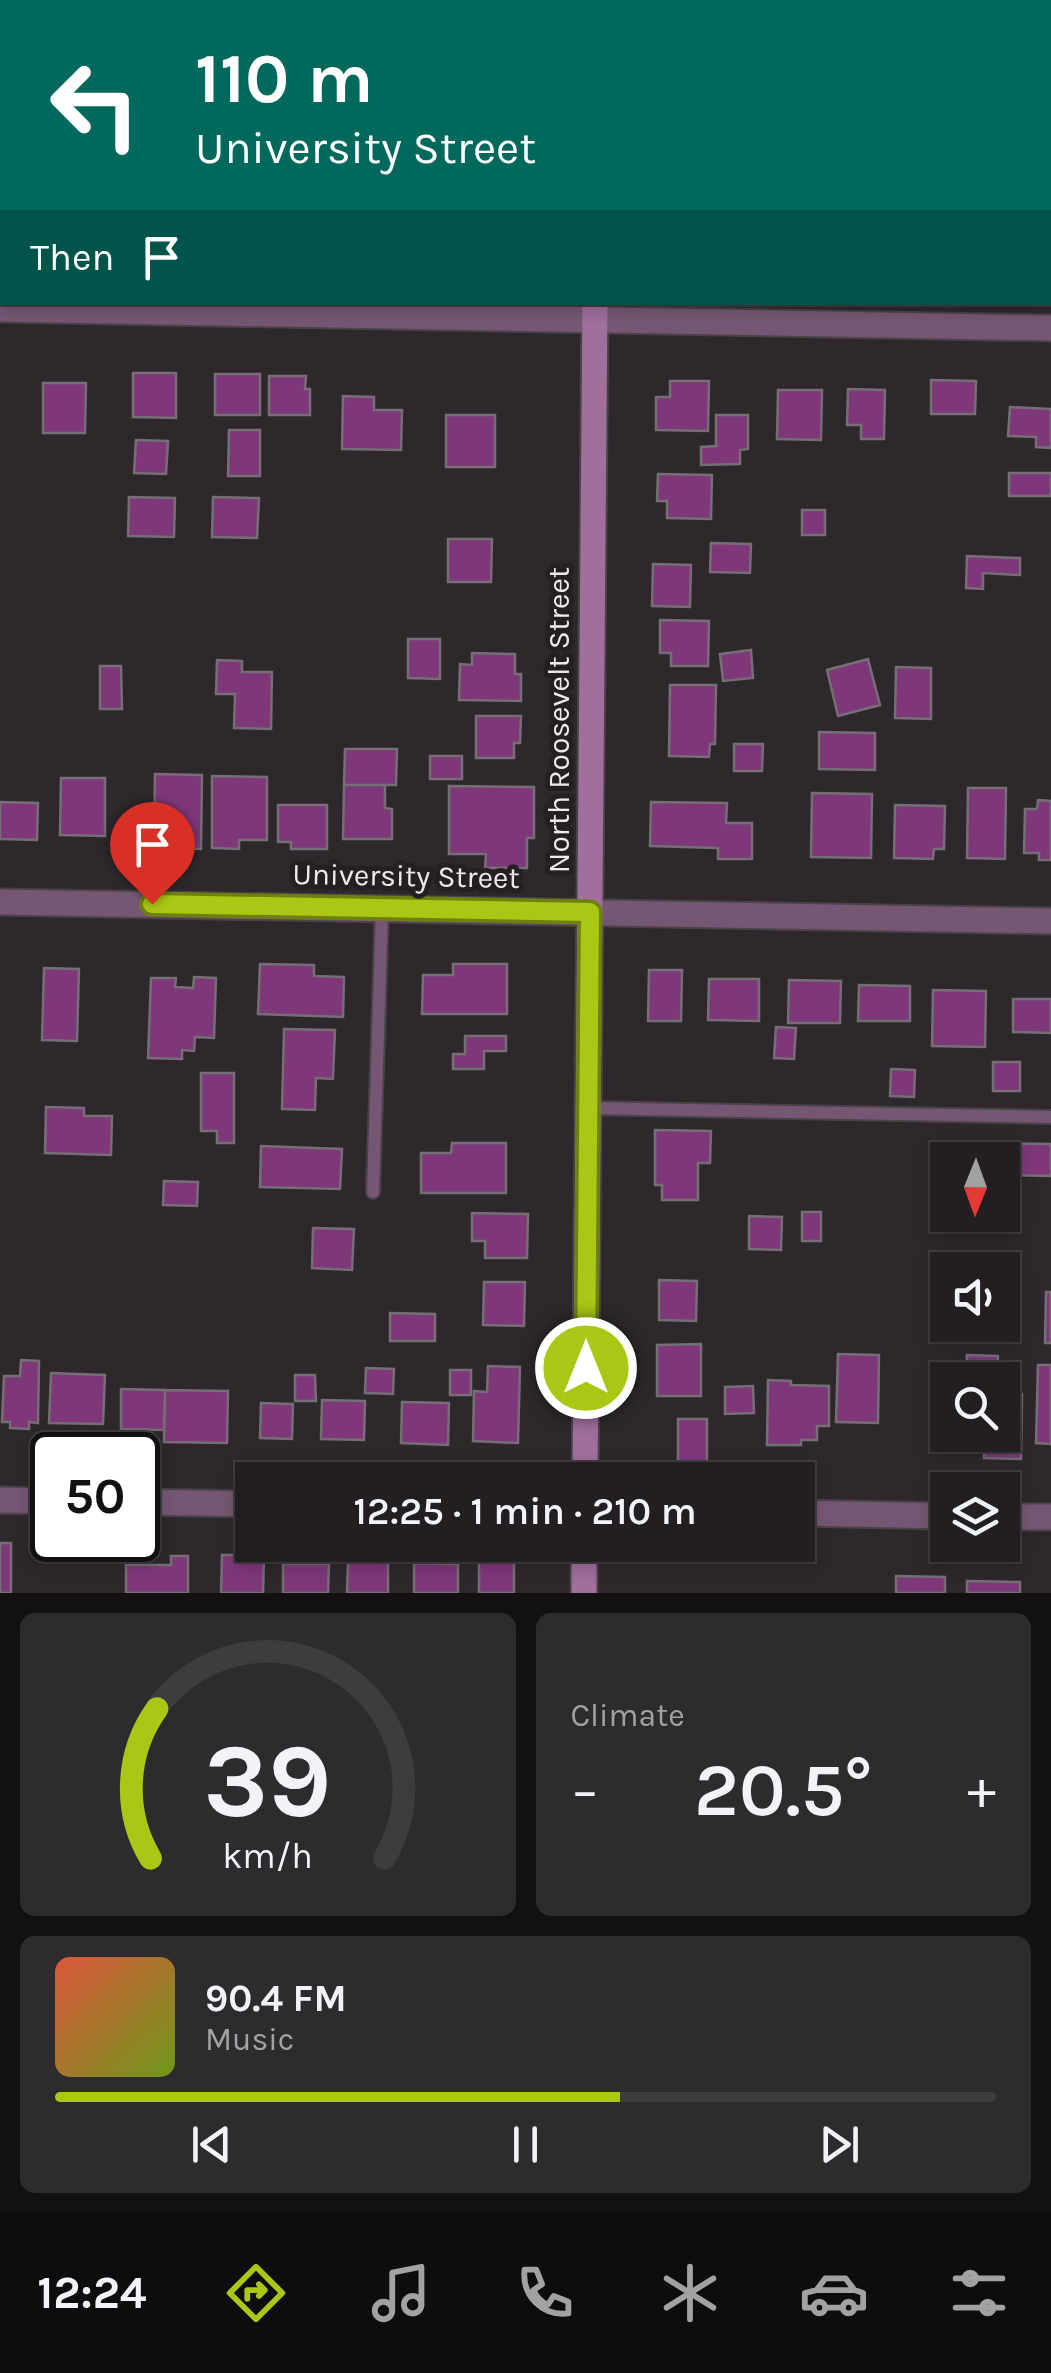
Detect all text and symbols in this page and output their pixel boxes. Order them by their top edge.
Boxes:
text: 110 m [195,38,373,120]
icon: left [30,40,160,170]
text: University Street [195,122,536,174]
icon: arrive [134,230,189,285]
text: Then [30,235,114,280]
street label: North Roosevelt Street [541,567,577,873]
pin [110,802,195,905]
icon: arrive [125,817,180,872]
street label: University Street [292,856,520,896]
north arrow [930,1142,1020,1232]
map controls [930,1142,1020,1562]
button: sound [930,1252,1020,1342]
position arrow [534,1316,638,1420]
button: search [930,1362,1020,1452]
speed limit sign: 50 [30,1432,160,1562]
button: layers [930,1472,1020,1562]
text: 12:25 · 1 min · 210 m [353,1489,697,1534]
text: Climate [571,1697,685,1734]
text: 39 [204,1721,332,1842]
text: 20.5° [694,1746,872,1834]
text: − [571,1758,599,1822]
text: + [967,1758,996,1822]
text: km/h [222,1835,313,1877]
text: 90.4 FM [205,1976,347,2021]
text: Music [205,2021,294,2058]
icon: previous [184,2117,239,2172]
icon: pause [498,2117,553,2172]
icon: next [812,2117,867,2172]
icon: directions [221,2258,291,2328]
icon: music [366,2258,436,2328]
icon: phone [510,2258,580,2328]
icon: climate [655,2258,725,2328]
icon: car [799,2258,869,2328]
icon: filters [944,2258,1014,2328]
text: 12:24 [37,2267,147,2319]

